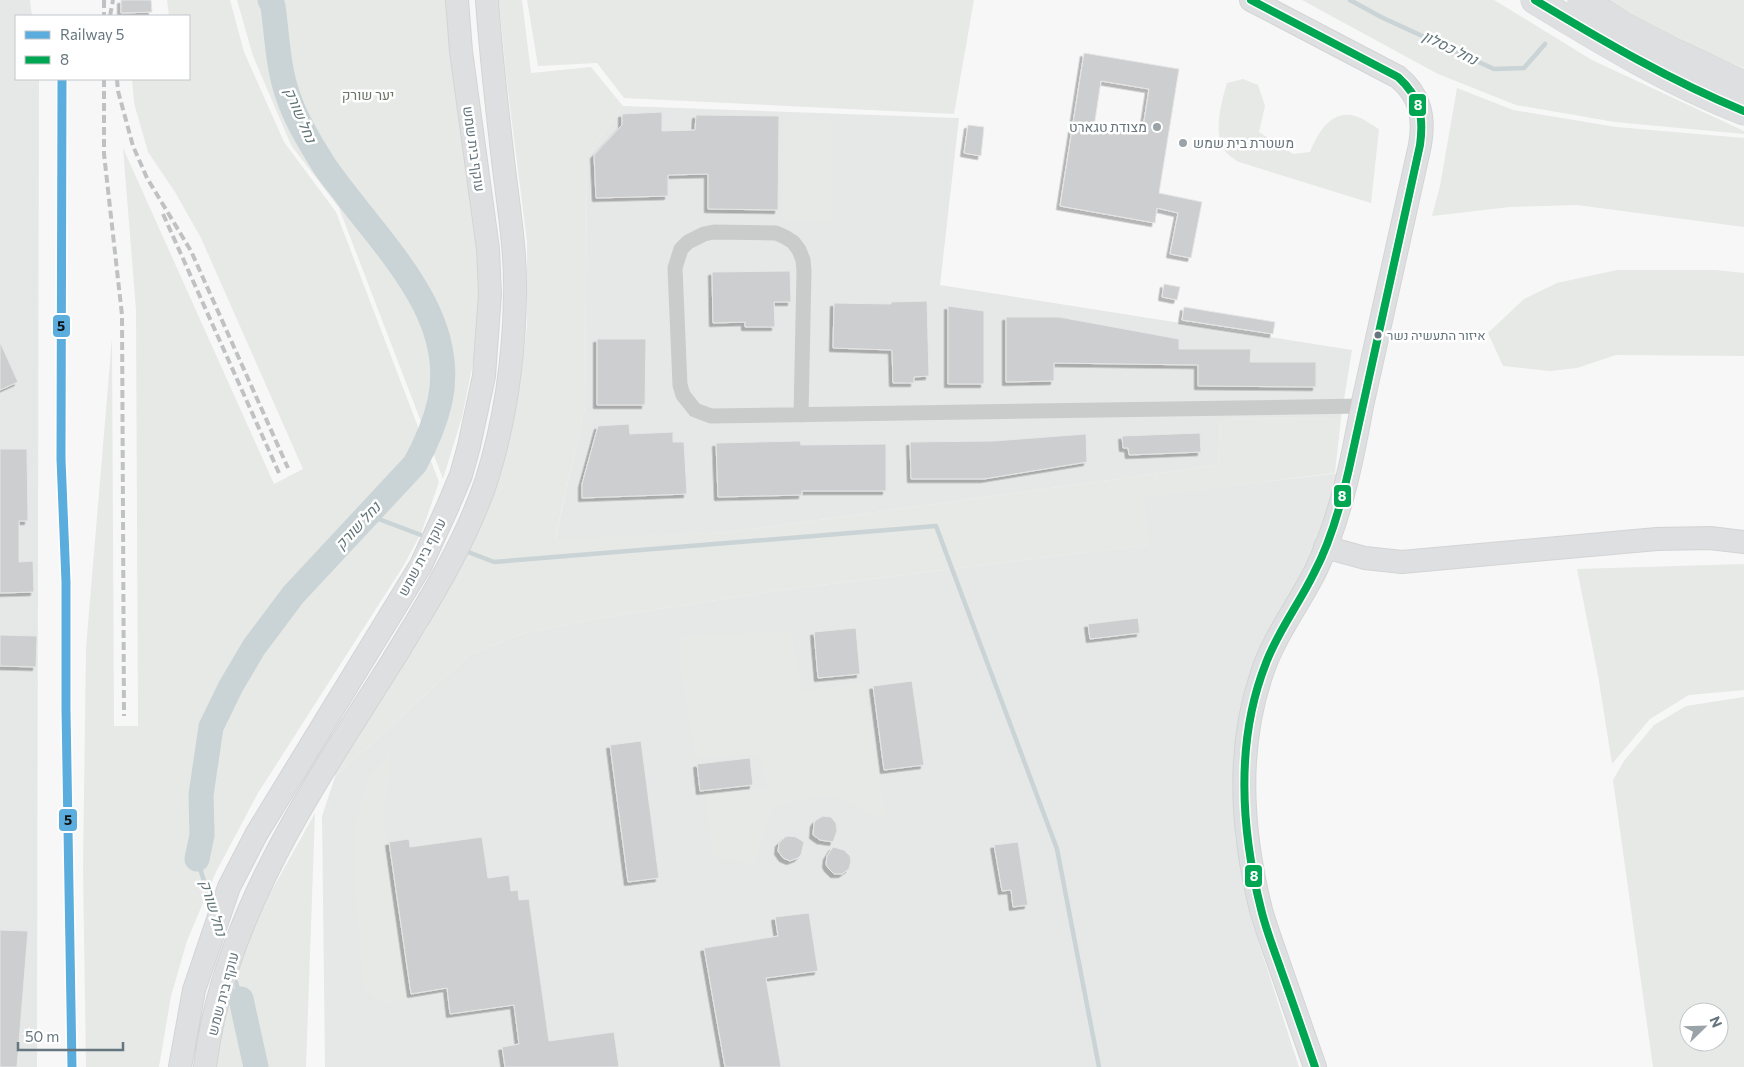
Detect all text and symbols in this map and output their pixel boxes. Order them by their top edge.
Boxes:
legend [15,15,190,80]
text: Railway 5 [60,25,124,43]
water label: נחל כסלון [1419,26,1482,70]
text: 8 [60,50,69,68]
water label: נחל שורק [280,84,321,147]
park label: יער שורק [342,86,394,103]
line badge: 8 [1408,93,1427,117]
text: 8 [1414,96,1423,113]
street label: עוקף בית שמש [460,105,489,193]
place label: מצודת טגארט [1069,118,1147,135]
marker: מצודת טגארט [1151,121,1163,133]
place label: משטרת בית שמש [1193,134,1294,151]
marker: משטרת בית שמש [1177,137,1189,149]
line badge: 5 [52,314,71,338]
text: 5 [57,317,65,334]
place label: איזור התעשיה נשר [1387,327,1486,343]
marker: איזור התעשיה נשר [1373,330,1383,340]
line badge: 8 [1333,484,1352,508]
text: 8 [1338,487,1347,504]
water label: נחל שורק [331,497,385,553]
street label: עוקף בית שמש [394,515,449,599]
line badge: 5 [58,808,78,832]
text: 5 [64,811,72,828]
line badge: 8 [1244,864,1263,888]
text: 8 [1250,867,1259,884]
water label: נחל שורק [196,877,232,940]
street label: עוקף בית שמש [203,950,242,1038]
north arrow [1679,1002,1729,1052]
text: N [1707,1014,1726,1030]
scale bar [18,1020,122,1052]
text: 50 m [25,1027,59,1045]

